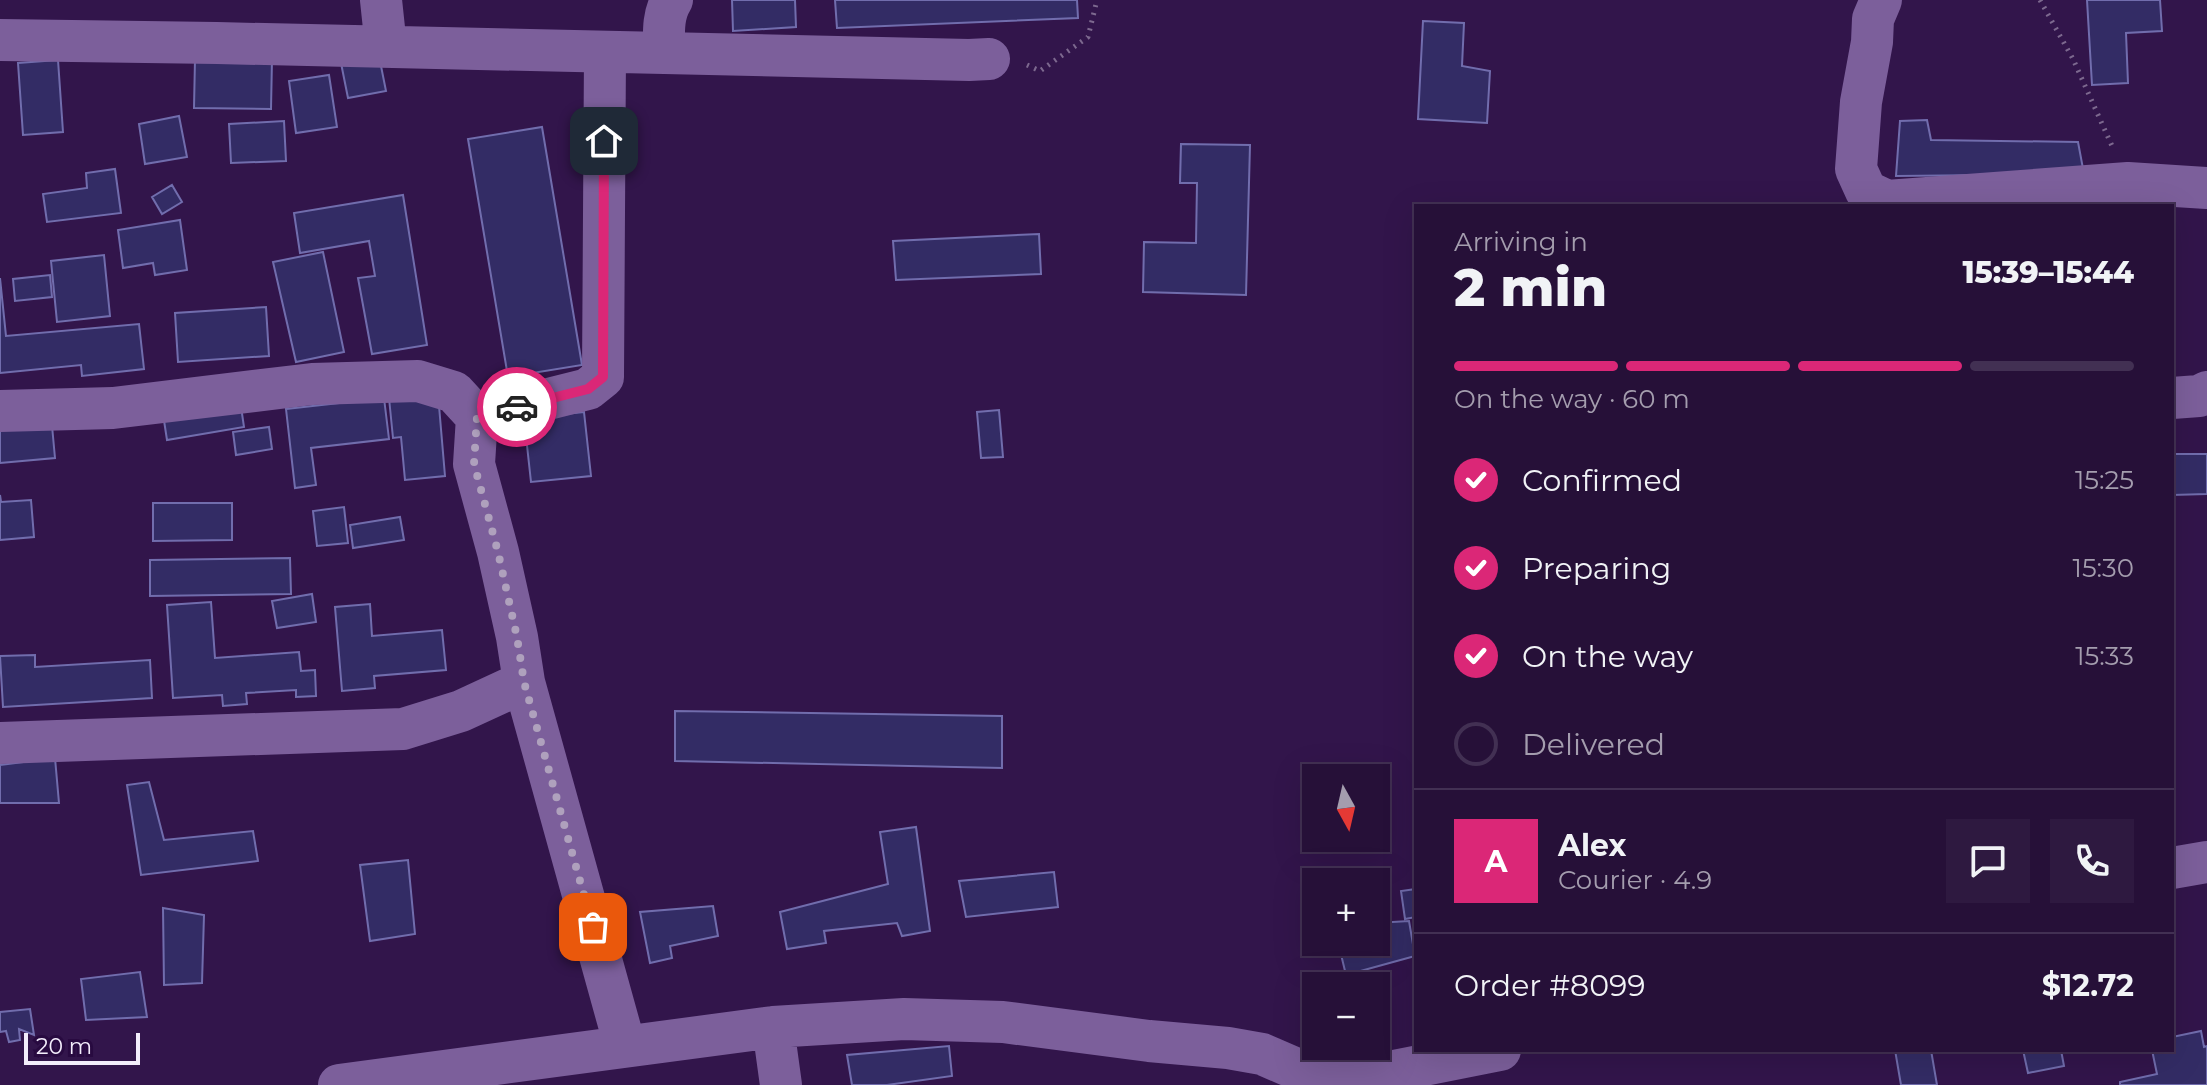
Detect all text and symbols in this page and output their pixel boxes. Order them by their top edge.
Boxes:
pin [570,107,638,175]
icon: home [582,119,626,163]
text: Arriving in [1454,226,1588,258]
text: 15:39–15:44 [1962,254,2134,291]
text: 2 min [1454,256,1607,319]
courier [477,367,557,447]
text: On the way · 60 m [1454,383,1690,415]
icon: car [495,385,539,429]
icon: check [1454,458,1498,502]
text: Confirmed [1522,462,1682,499]
text: 15:25 [2075,464,2134,496]
icon: check [1454,546,1498,590]
text: Preparing [1522,550,1671,587]
text: 15:30 [2073,552,2134,584]
icon: check [1454,634,1498,678]
text: On the way [1522,638,1693,675]
text: 15:33 [2075,640,2134,672]
text: Delivered [1522,726,1665,763]
north arrow [1302,764,1390,852]
map controls [1302,764,1390,1060]
button: chat [1946,819,2030,903]
button: phone [2050,819,2134,903]
text: Alex [1558,827,1626,864]
text: A [1485,843,1507,880]
text: Courier · 4.9 [1558,864,1712,896]
button: + [1302,868,1390,956]
pin [559,893,627,961]
icon: bag [571,905,615,949]
text: Order #8099 [1454,967,1646,1004]
text: $12.72 [2042,967,2134,1004]
button: − [1302,972,1390,1060]
scale bar [24,1029,140,1065]
text: 20 m [36,1033,92,1060]

